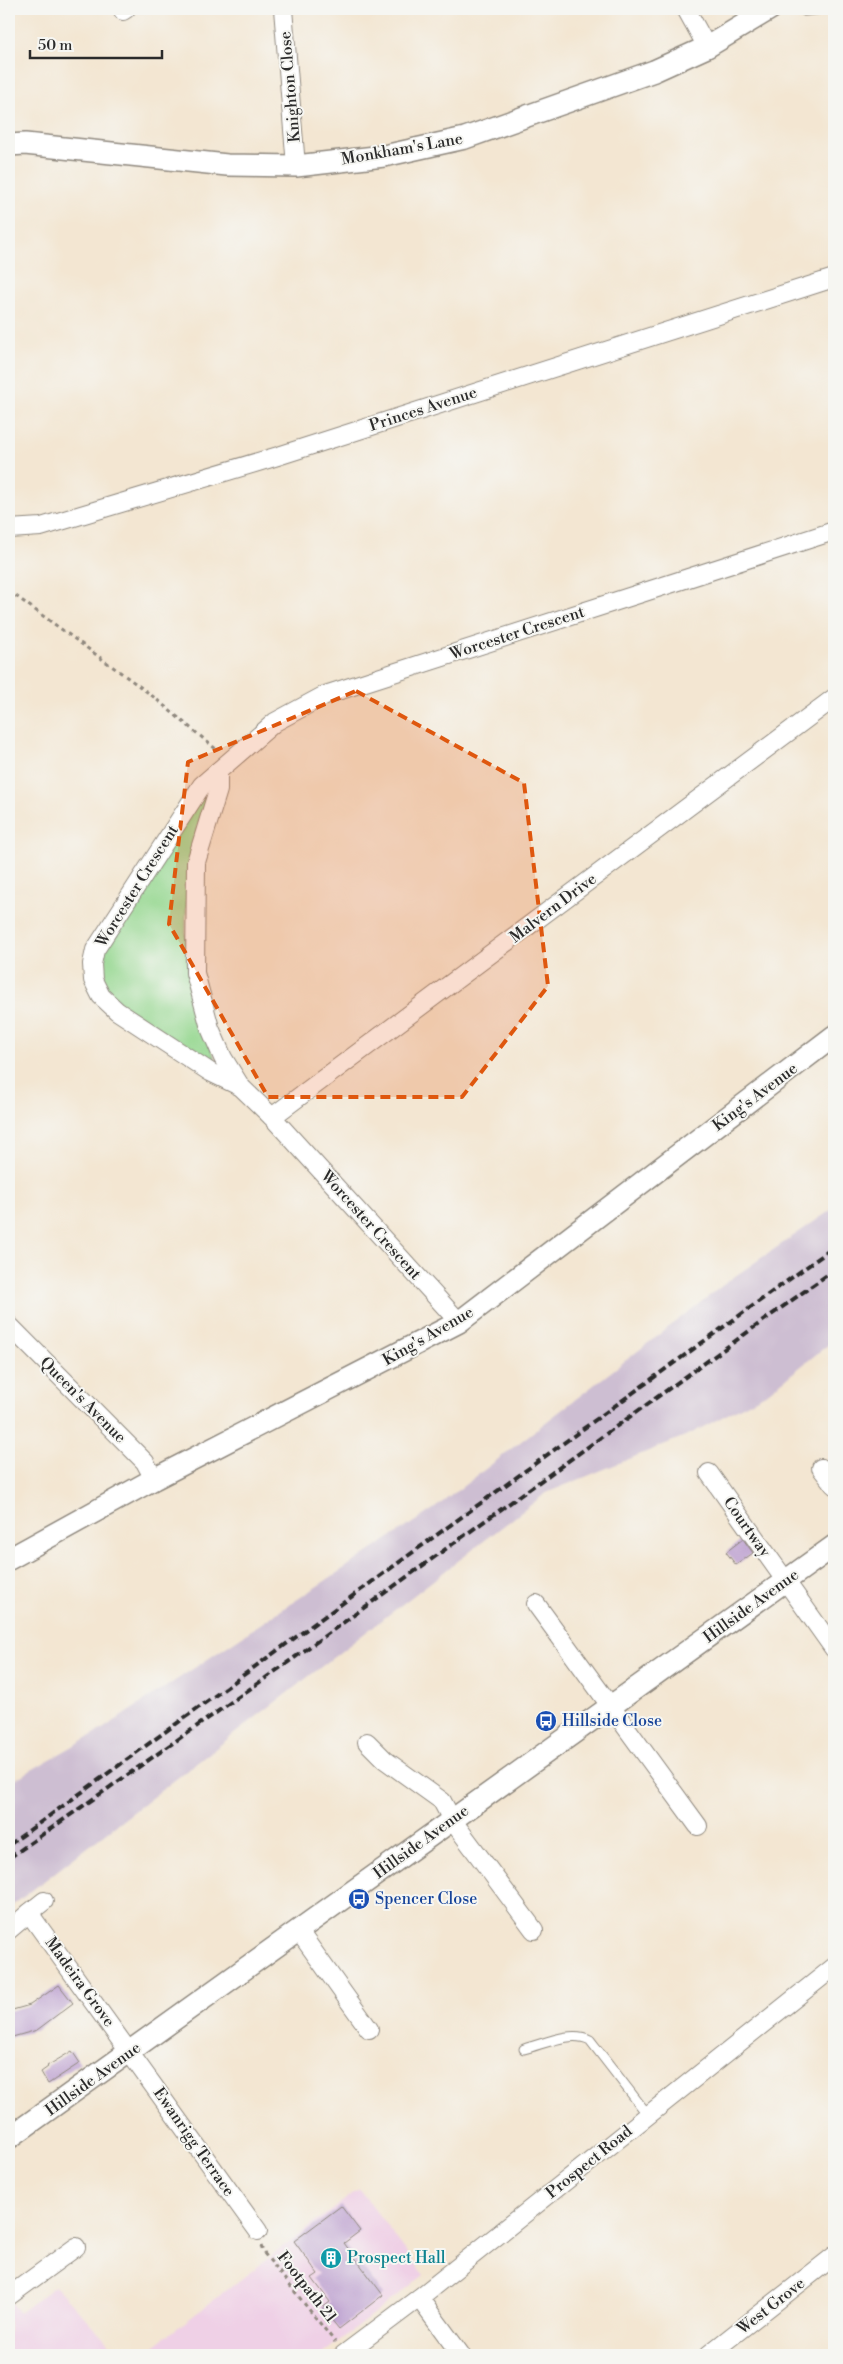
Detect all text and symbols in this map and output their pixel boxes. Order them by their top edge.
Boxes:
scale bar [30,28,162,60]
street label: Knighton Close [275,31,305,143]
text: 50 m [38,36,72,55]
street label: Monkham's Lane [340,128,464,170]
street label: Princes Avenue [367,382,479,436]
street label: Worcester Crescent [446,602,587,665]
street label: Worcester Crescent [91,821,183,952]
street label: Malvern Drive [506,869,600,947]
street label: King's Avenue [708,1058,802,1136]
street label: Worcester Crescent [316,1165,426,1284]
street label: King's Avenue [379,1302,477,1370]
street label: Queen's Avenue [36,1353,130,1447]
street label: Courtway [719,1493,775,1561]
street label: Hillside Avenue [699,1565,803,1647]
bus stop icon: Hillside Close [534,1709,558,1733]
place label: Hillside Close [562,1711,662,1731]
street label: Hillside Avenue [369,1801,473,1883]
bus stop icon: Spencer Close [347,1887,371,1911]
place label: Spencer Close [375,1889,477,1909]
street label: Madeira Grove [41,1933,119,2031]
street label: Hillside Avenue [41,2038,145,2120]
street label: Ewanrigg Terrace [149,2084,239,2200]
street label: Prospect Road [542,2121,636,2203]
building icon: Prospect Hall [319,2246,343,2270]
street label: Footpath 21 [273,2247,341,2327]
place label: Prospect Hall [347,2248,446,2268]
street label: West Grove [732,2273,809,2339]

